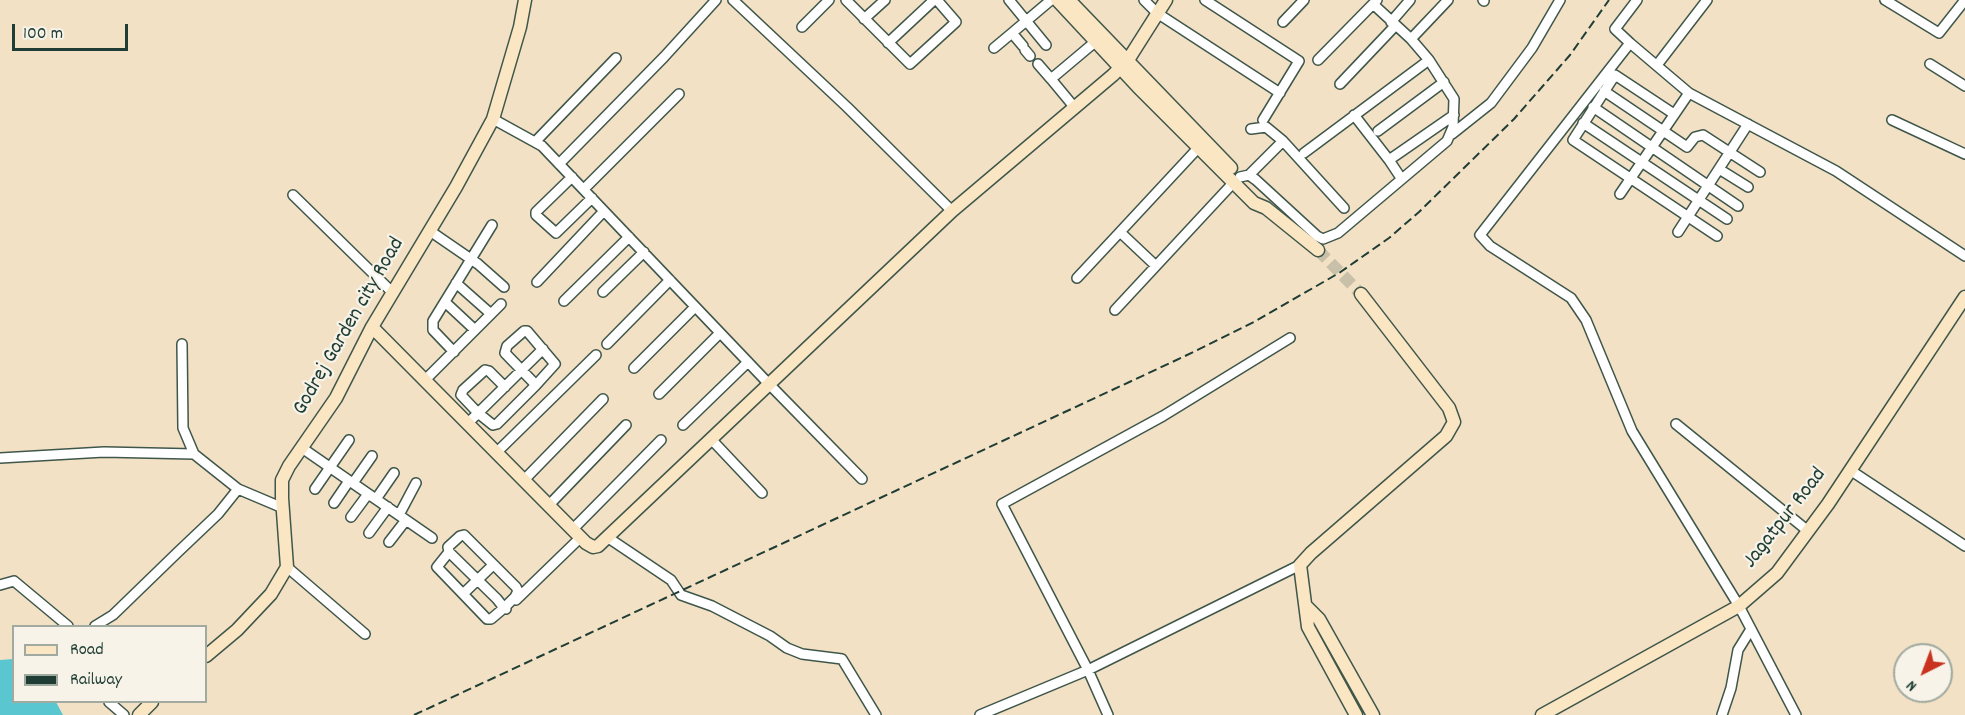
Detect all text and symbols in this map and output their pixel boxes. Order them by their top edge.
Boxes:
scale bar [15,12,130,50]
text: 100 m [23,22,63,47]
street label: Godrej Garden city Road [288,233,412,421]
street label: Jagatpur Road [1739,463,1833,575]
legend [12,625,207,703]
text: Road [70,638,104,663]
north arrow [1893,643,1953,703]
text: Railway [70,668,122,693]
text: N [1901,674,1923,696]

